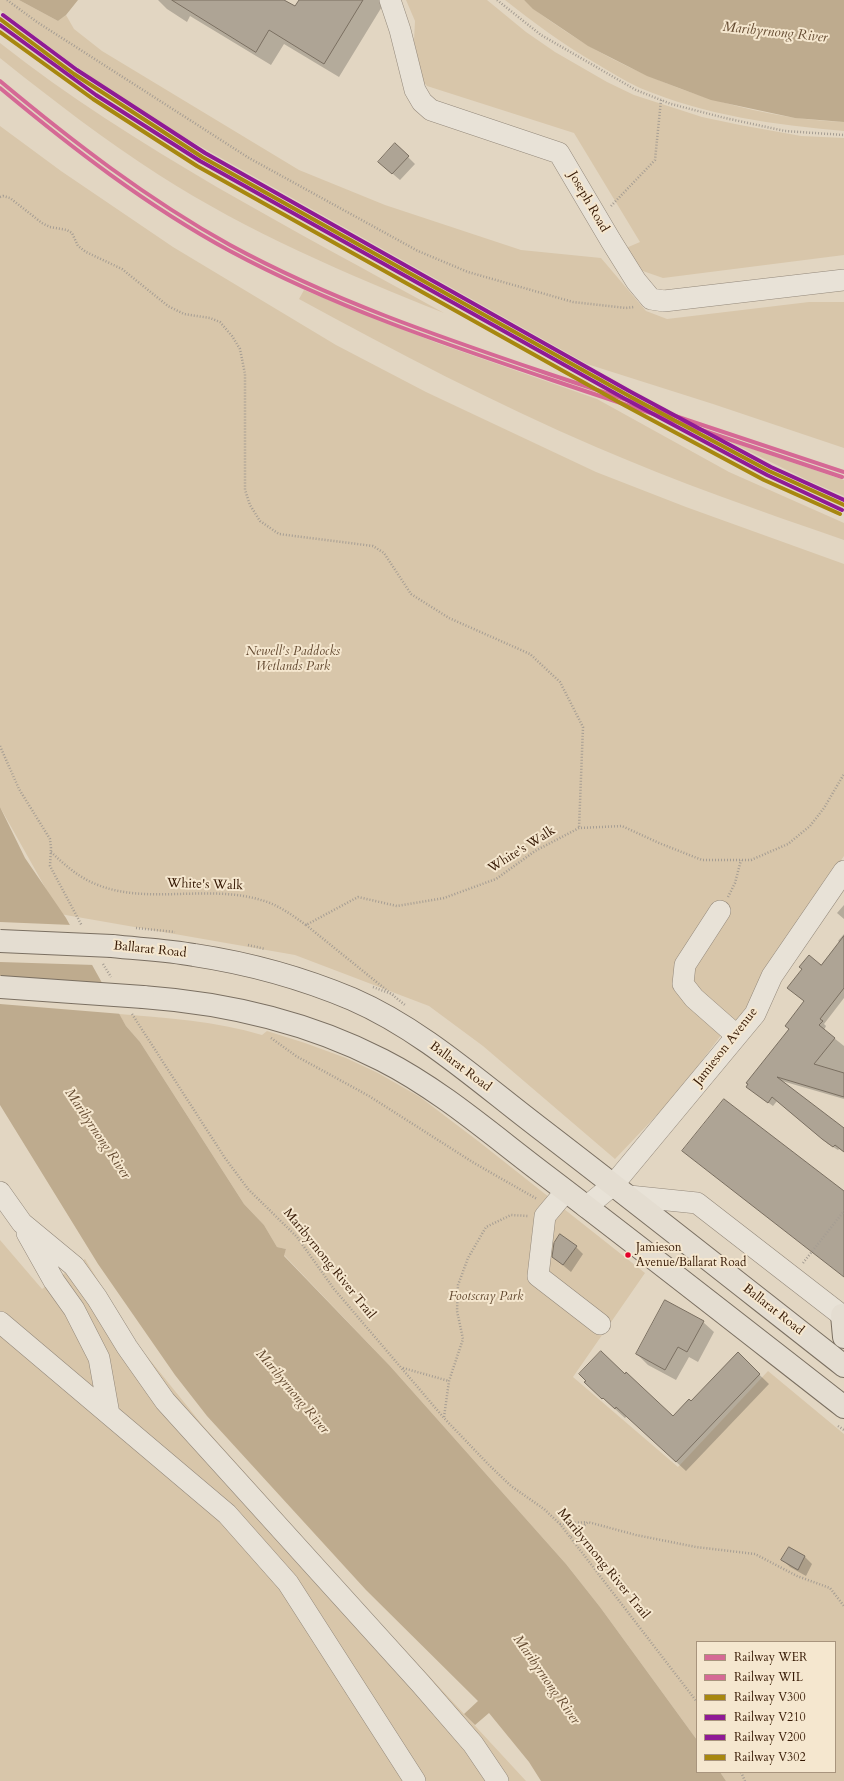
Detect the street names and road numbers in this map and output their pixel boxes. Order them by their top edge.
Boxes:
street label: Joseph Road [564,169,612,235]
street label: White's Walk [486,823,558,877]
street label: White's Walk [167,876,243,894]
street label: Ballarat Road [113,938,187,962]
street label: Jamieson Avenue [691,1005,761,1089]
street label: Ballarat Road [426,1039,494,1095]
street label: Maribyrnong River Trail [280,1206,378,1322]
street label: Ballarat Road [739,1281,807,1339]
street label: Maribyrnong River Trail [554,1506,652,1622]

